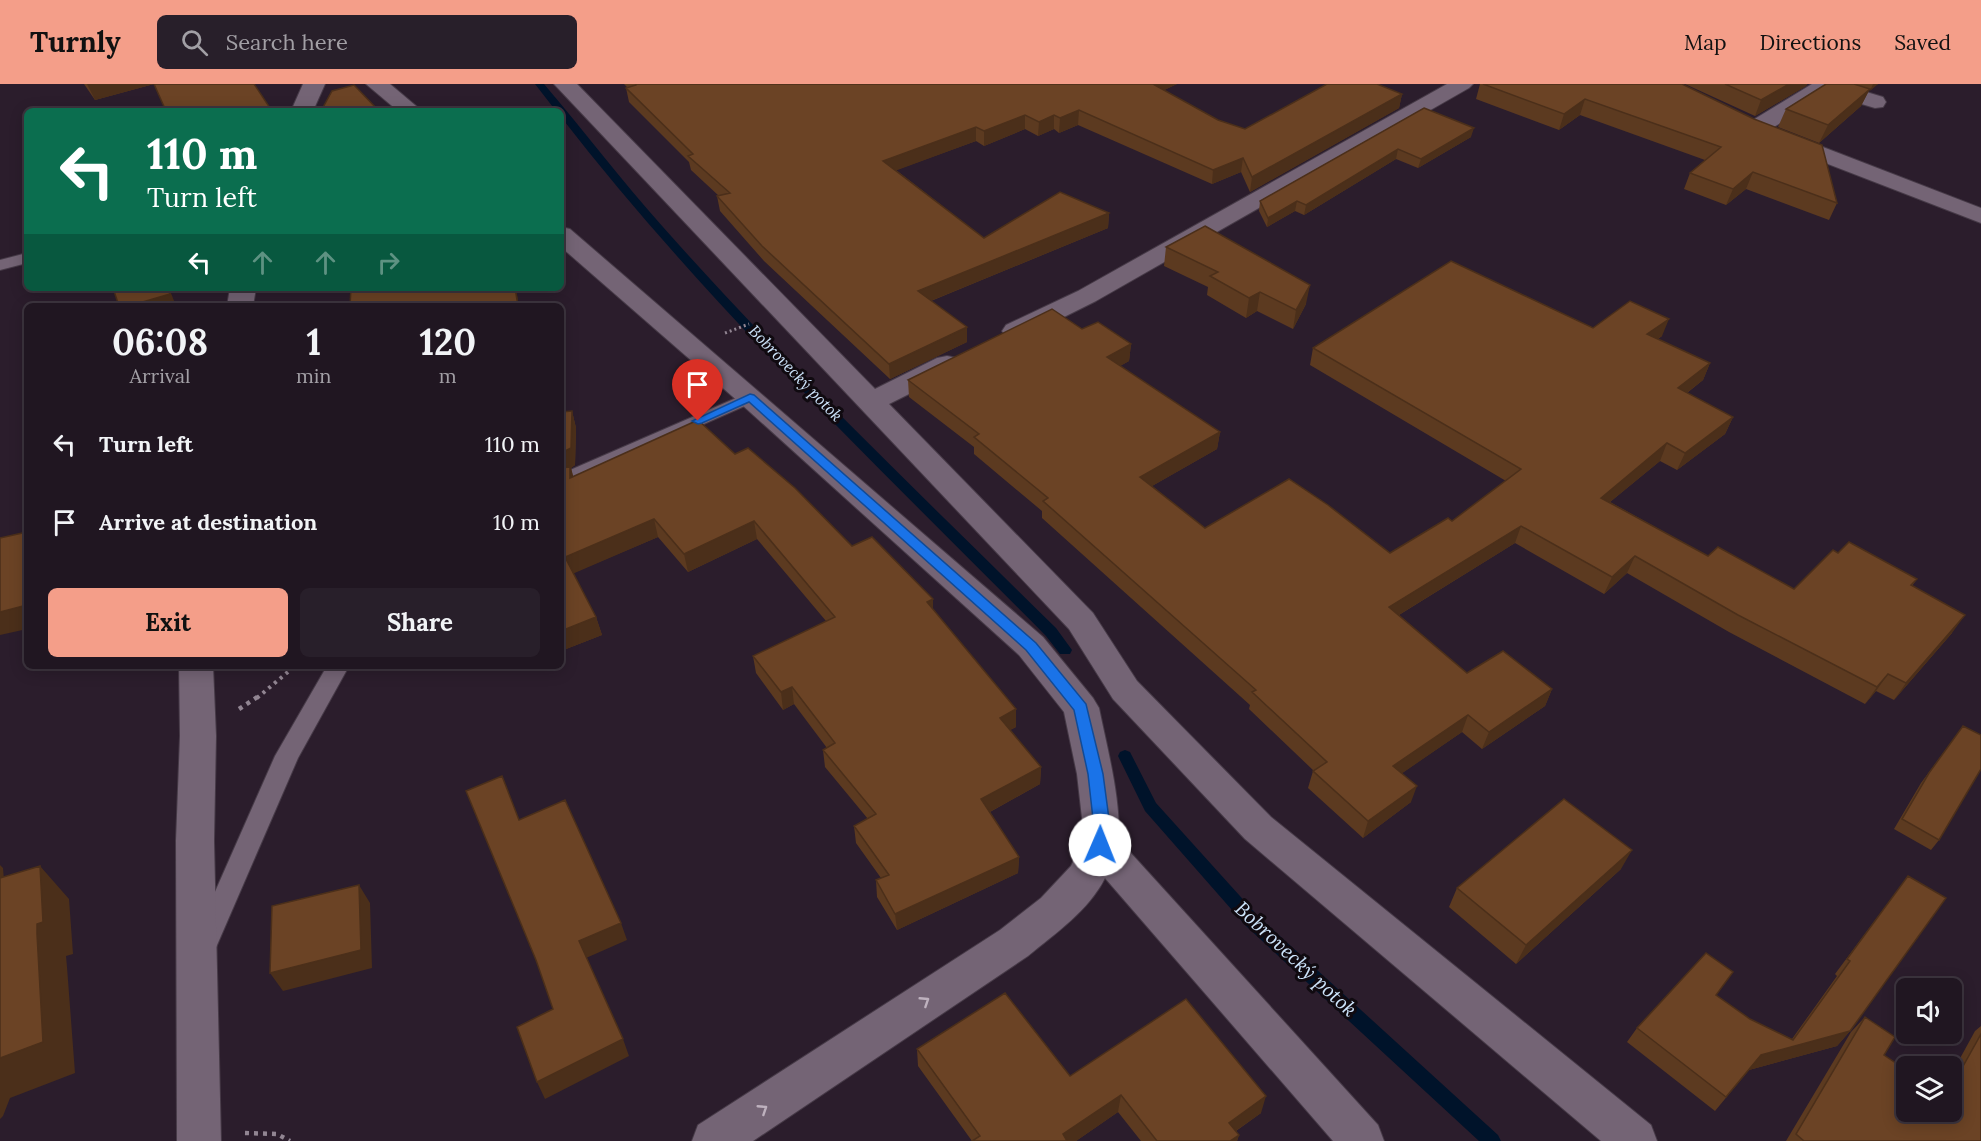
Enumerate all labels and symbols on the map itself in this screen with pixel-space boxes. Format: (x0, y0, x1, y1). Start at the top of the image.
water label: Bobrovecký potok (745, 321, 847, 425)
pin (672, 359, 723, 421)
position arrow (1068, 813, 1132, 877)
water label: Bobrovecký potok (1230, 896, 1363, 1022)
one-way arrow (919, 997, 930, 1008)
one-way arrow (756, 1105, 767, 1116)

